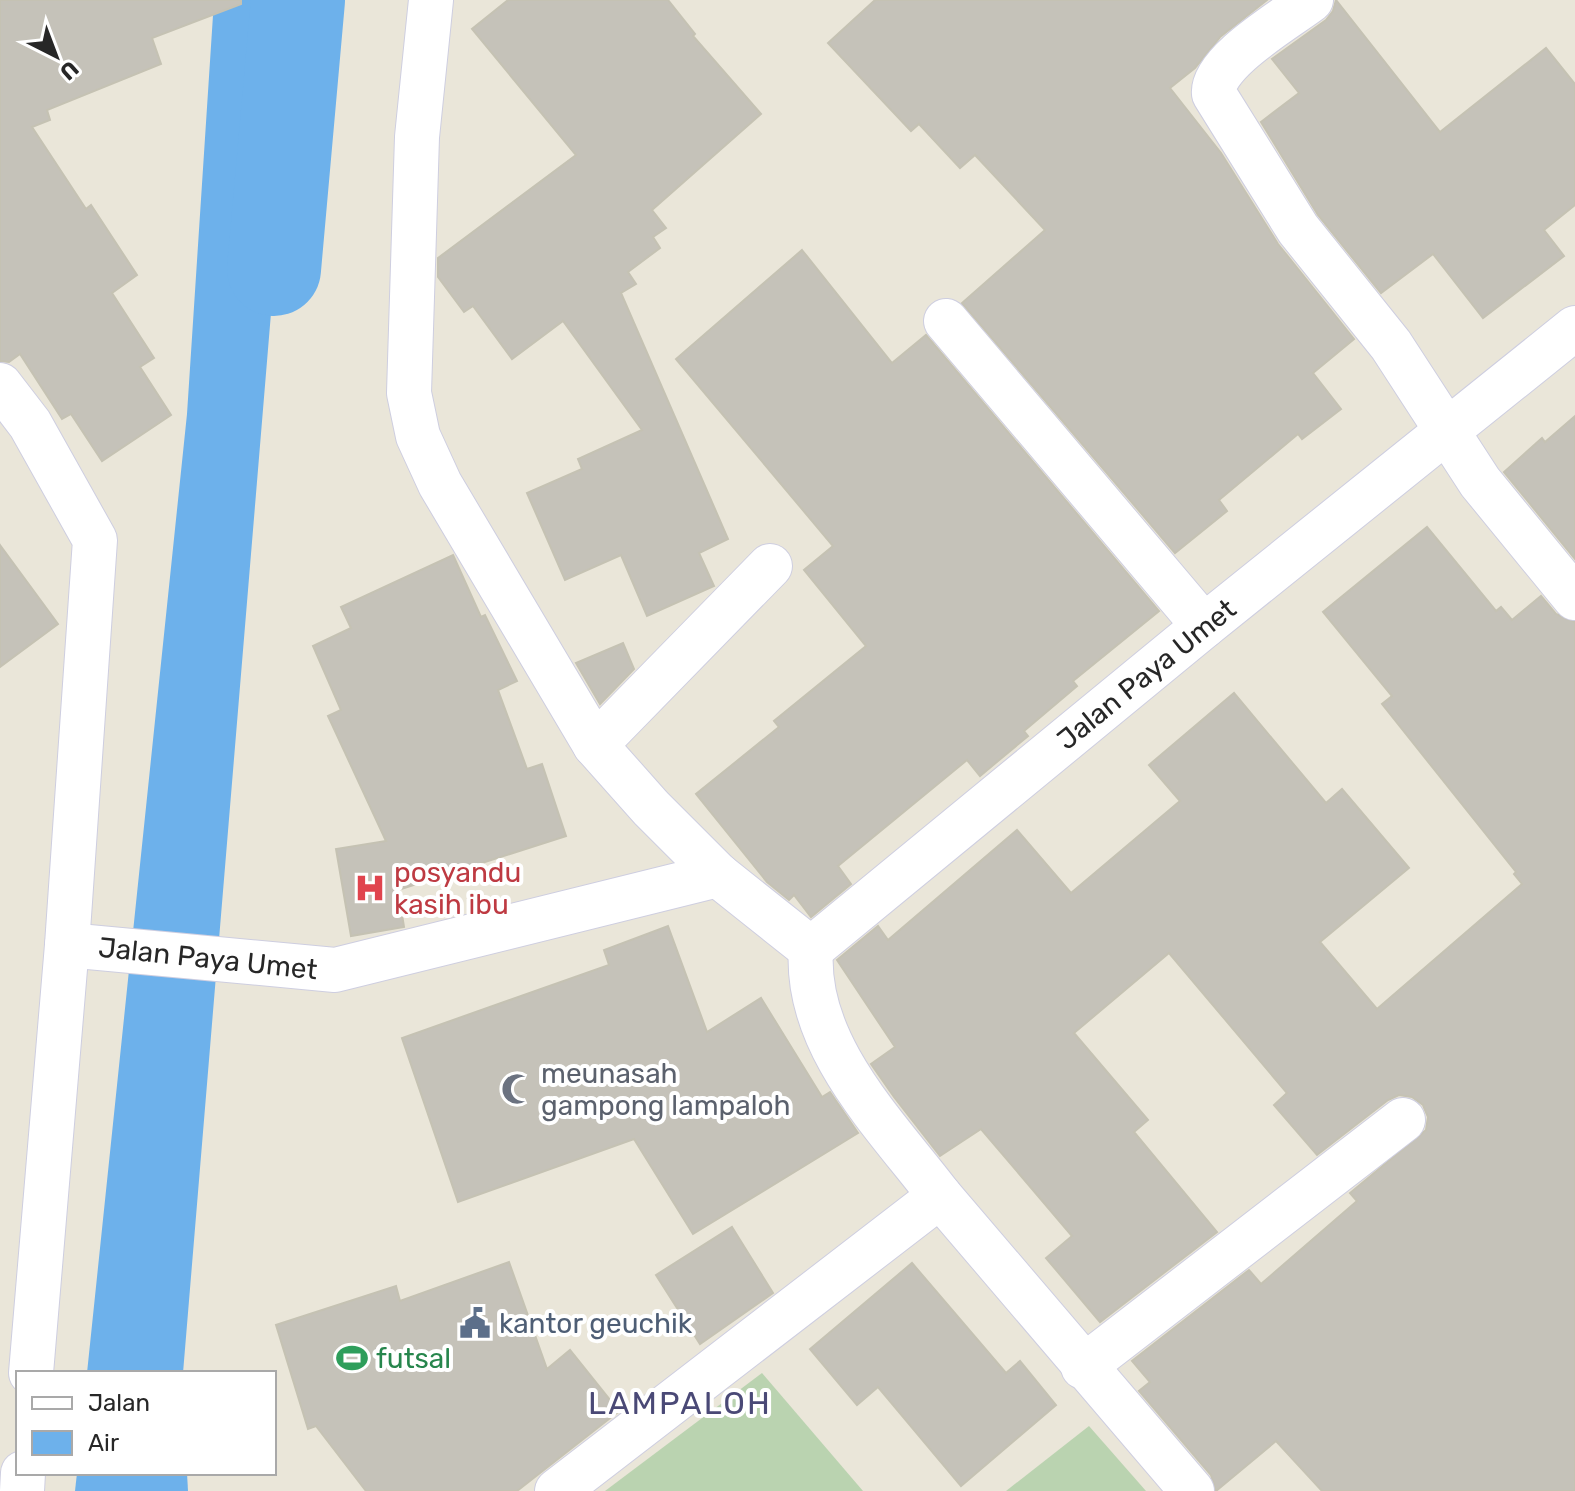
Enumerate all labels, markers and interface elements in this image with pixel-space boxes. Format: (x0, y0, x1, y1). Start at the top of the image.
north arrow (16, 16, 96, 96)
text: U (54, 55, 84, 86)
street label: Jalan Paya Umet (1050, 592, 1242, 757)
place label: posyandu kasih ibu (394, 856, 521, 921)
hospital icon: posyandu kasih ibu (353, 871, 387, 905)
street label: Jalan Paya Umet (97, 931, 319, 986)
place label: meunasah gampong lampaloh (541, 1057, 791, 1122)
mosque icon: meunasah gampong lampaloh (500, 1072, 534, 1106)
public building icon: kantor geuchik (458, 1306, 492, 1340)
place label: kantor geuchik (499, 1307, 693, 1340)
sports icon: futsal (335, 1341, 369, 1375)
place label: futsal (376, 1342, 451, 1375)
legend (16, 1371, 276, 1475)
district label: LAMPALOH (588, 1384, 772, 1422)
text: Jalan (88, 1389, 150, 1417)
text: Air (88, 1429, 119, 1457)

